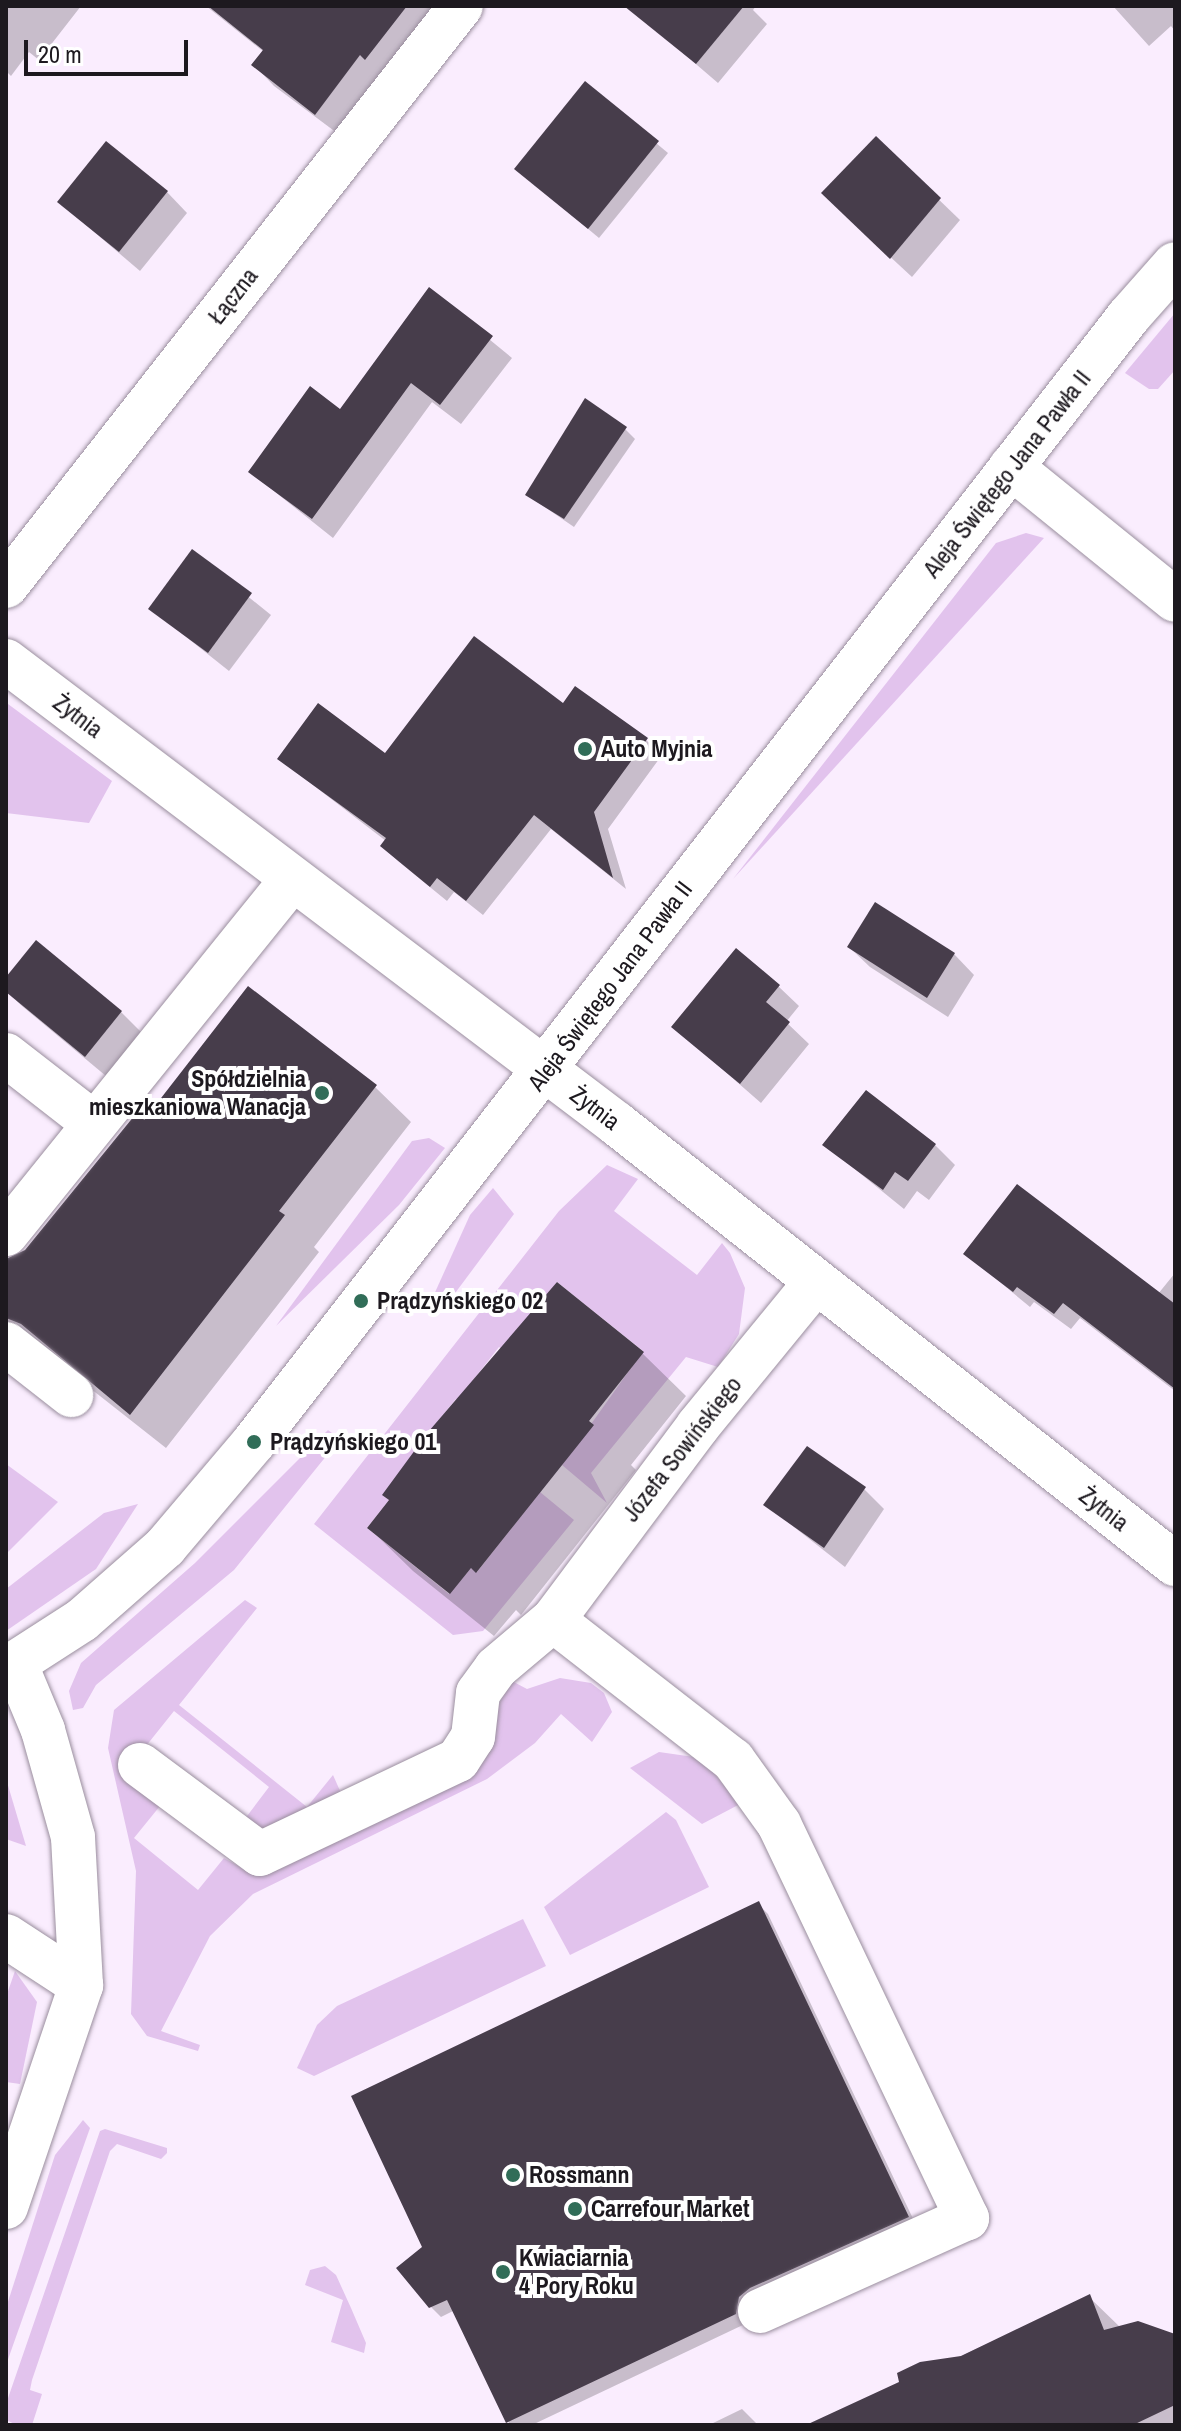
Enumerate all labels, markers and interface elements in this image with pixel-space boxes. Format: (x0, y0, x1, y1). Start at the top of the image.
scale bar (28, 24, 192, 74)
text: 20 m (38, 38, 82, 70)
street label: Łączna (202, 262, 264, 330)
street label: Aleja Świętego Jana Pawła II (917, 365, 1097, 583)
street label: Żytnia (47, 688, 109, 744)
place label: Auto Myjnia (601, 735, 713, 763)
marker: Auto Myjnia (576, 740, 594, 758)
street label: Aleja Świętego Jana Pawła II (522, 876, 698, 1096)
place label: Spółdzielnia mieszkaniowa Wanacja (89, 1065, 306, 1121)
street label: Żytnia (564, 1080, 626, 1136)
marker: Spółdzielnia mieszkaniowa Wanacja (313, 1084, 331, 1102)
place label: Prądzyńskiego 02 (377, 1287, 543, 1315)
marker: Prądzyńskiego 02 (352, 1292, 370, 1310)
street label: Józefa Sowińskiego (616, 1371, 748, 1527)
place label: Prądzyńskiego 01 (270, 1428, 436, 1456)
marker: Prądzyńskiego 01 (245, 1433, 263, 1451)
street label: Żytnia (1074, 1481, 1134, 1537)
place label: Rossmann (529, 2161, 630, 2189)
marker: Rossmann (504, 2166, 522, 2184)
place label: Carrefour Market (591, 2195, 750, 2223)
marker: Carrefour Market (566, 2200, 584, 2218)
place label: Kwiaciarnia 4 Pory Roku (519, 2244, 634, 2300)
marker: Kwiaciarnia 4 Pory Roku (494, 2263, 512, 2281)

